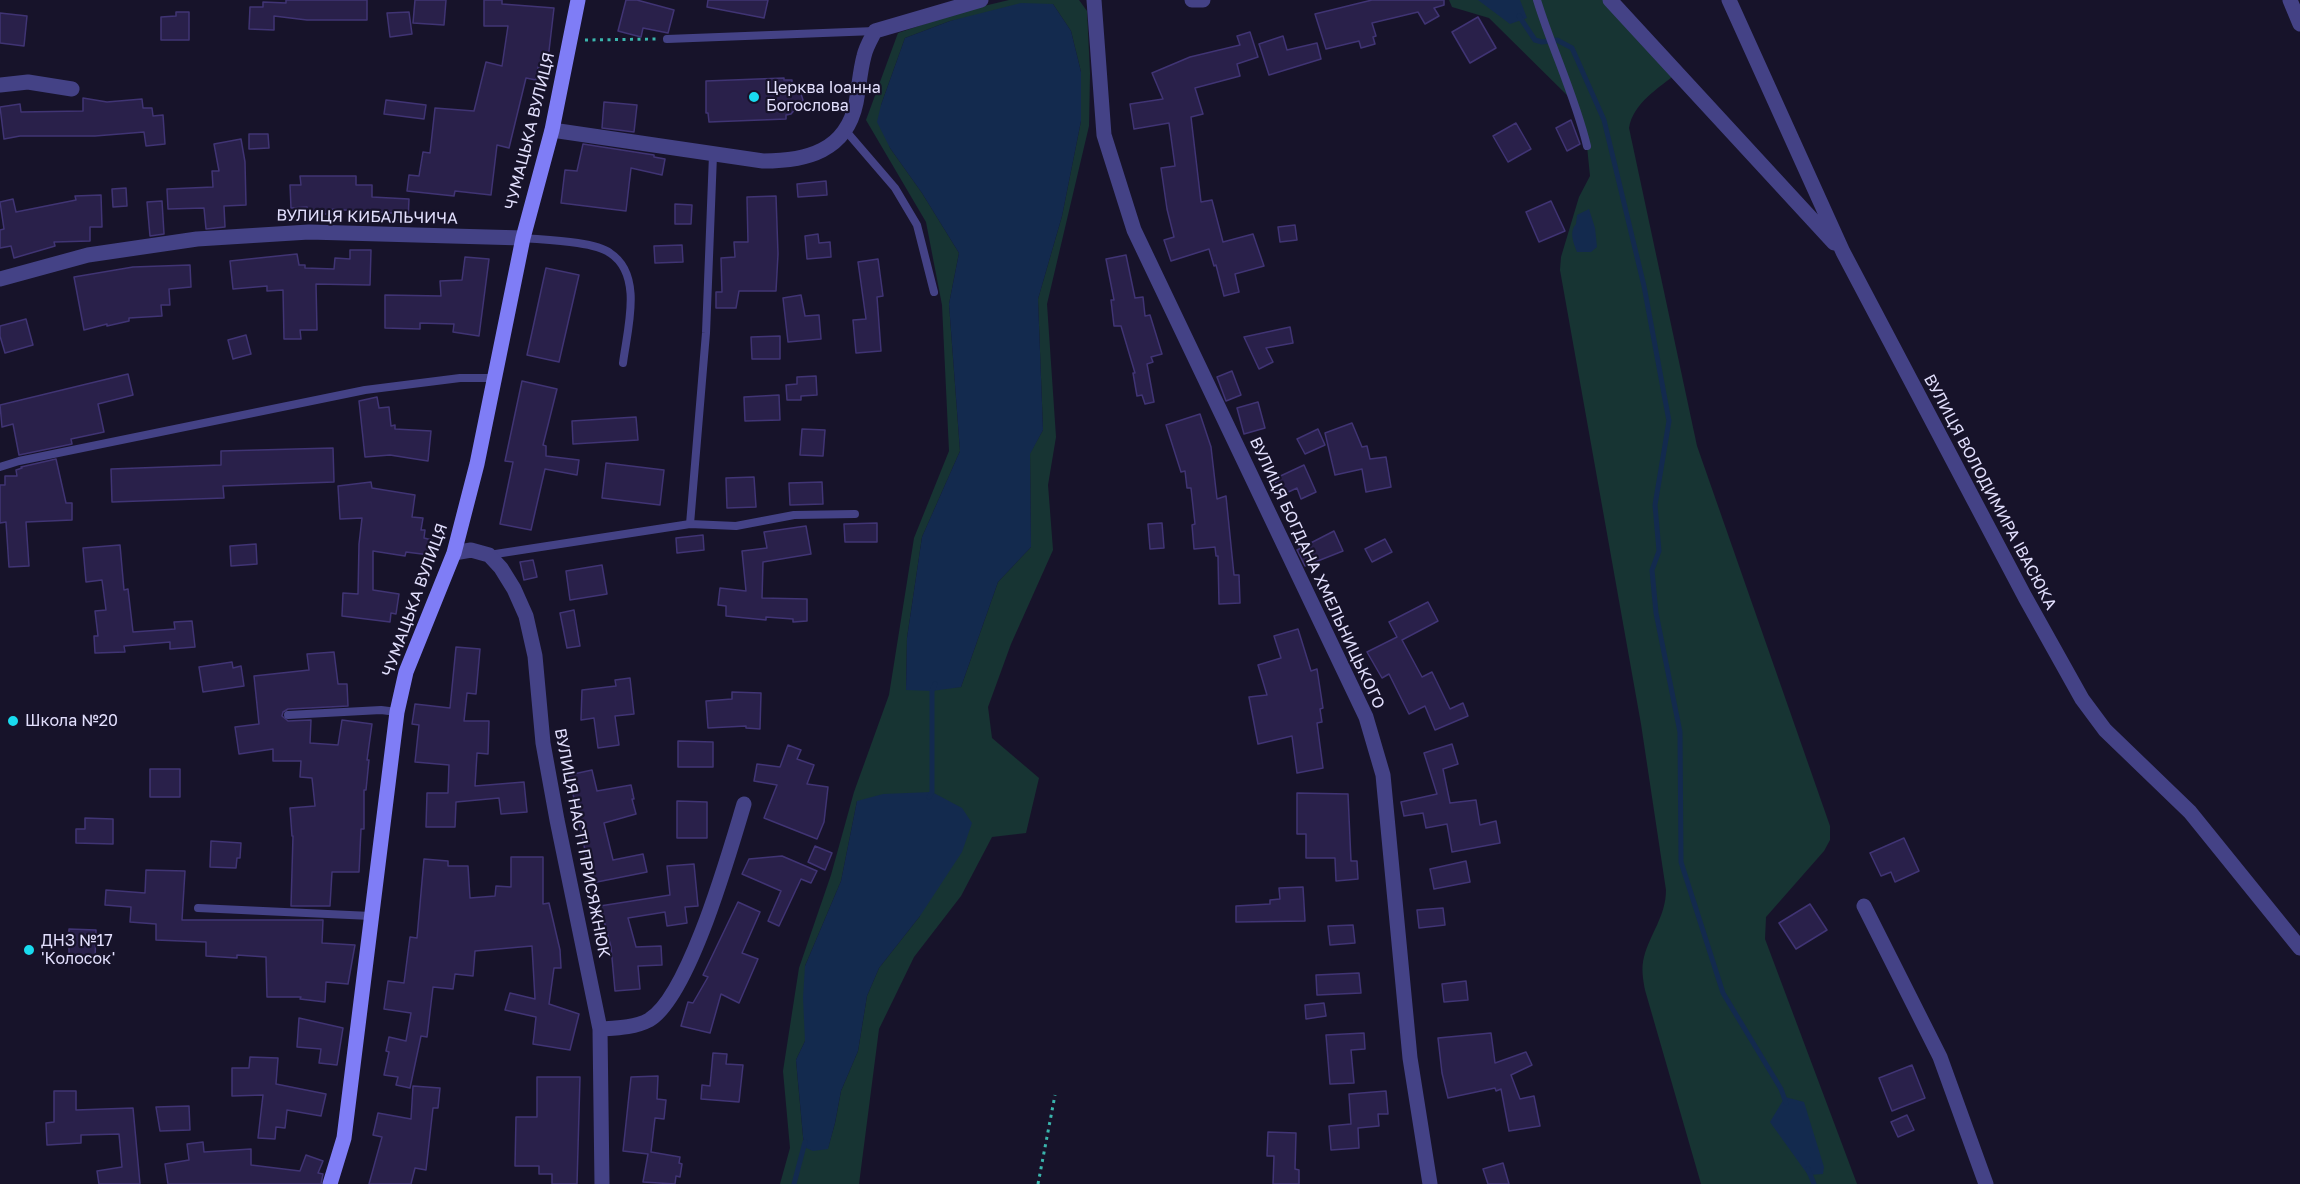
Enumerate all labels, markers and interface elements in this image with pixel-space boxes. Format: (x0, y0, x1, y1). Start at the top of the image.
street label: ЧУМАЦЬКА ВУЛИЦЯ (501, 50, 559, 212)
place label: Церква Іоанна Богослова (766, 78, 881, 116)
marker: Церква Іоанна Богослова (747, 90, 761, 104)
street label: ВУЛИЦЯ КИБАЛЬЧИЧА (276, 206, 458, 228)
street label: ВУЛИЦЯ ВОЛОДИМИРА ІВАСЮКА (1920, 371, 2060, 613)
street label: ВУЛИЦЯ БОГДАНА ХМЕЛЬНИЦЬКОГО (1245, 434, 1389, 712)
street label: ЧУМАЦЬКА ВУЛИЦЯ (378, 521, 452, 679)
place label: Школа №20 (25, 711, 118, 731)
marker: Школа №20 (6, 714, 20, 728)
street label: ВУЛИЦЯ НАСТІ ПРИСЯЖНЮК (550, 727, 614, 959)
place label: ДНЗ №17 'Колосок' (41, 931, 115, 969)
marker: ДНЗ №17 'Колосок' (22, 943, 36, 957)

